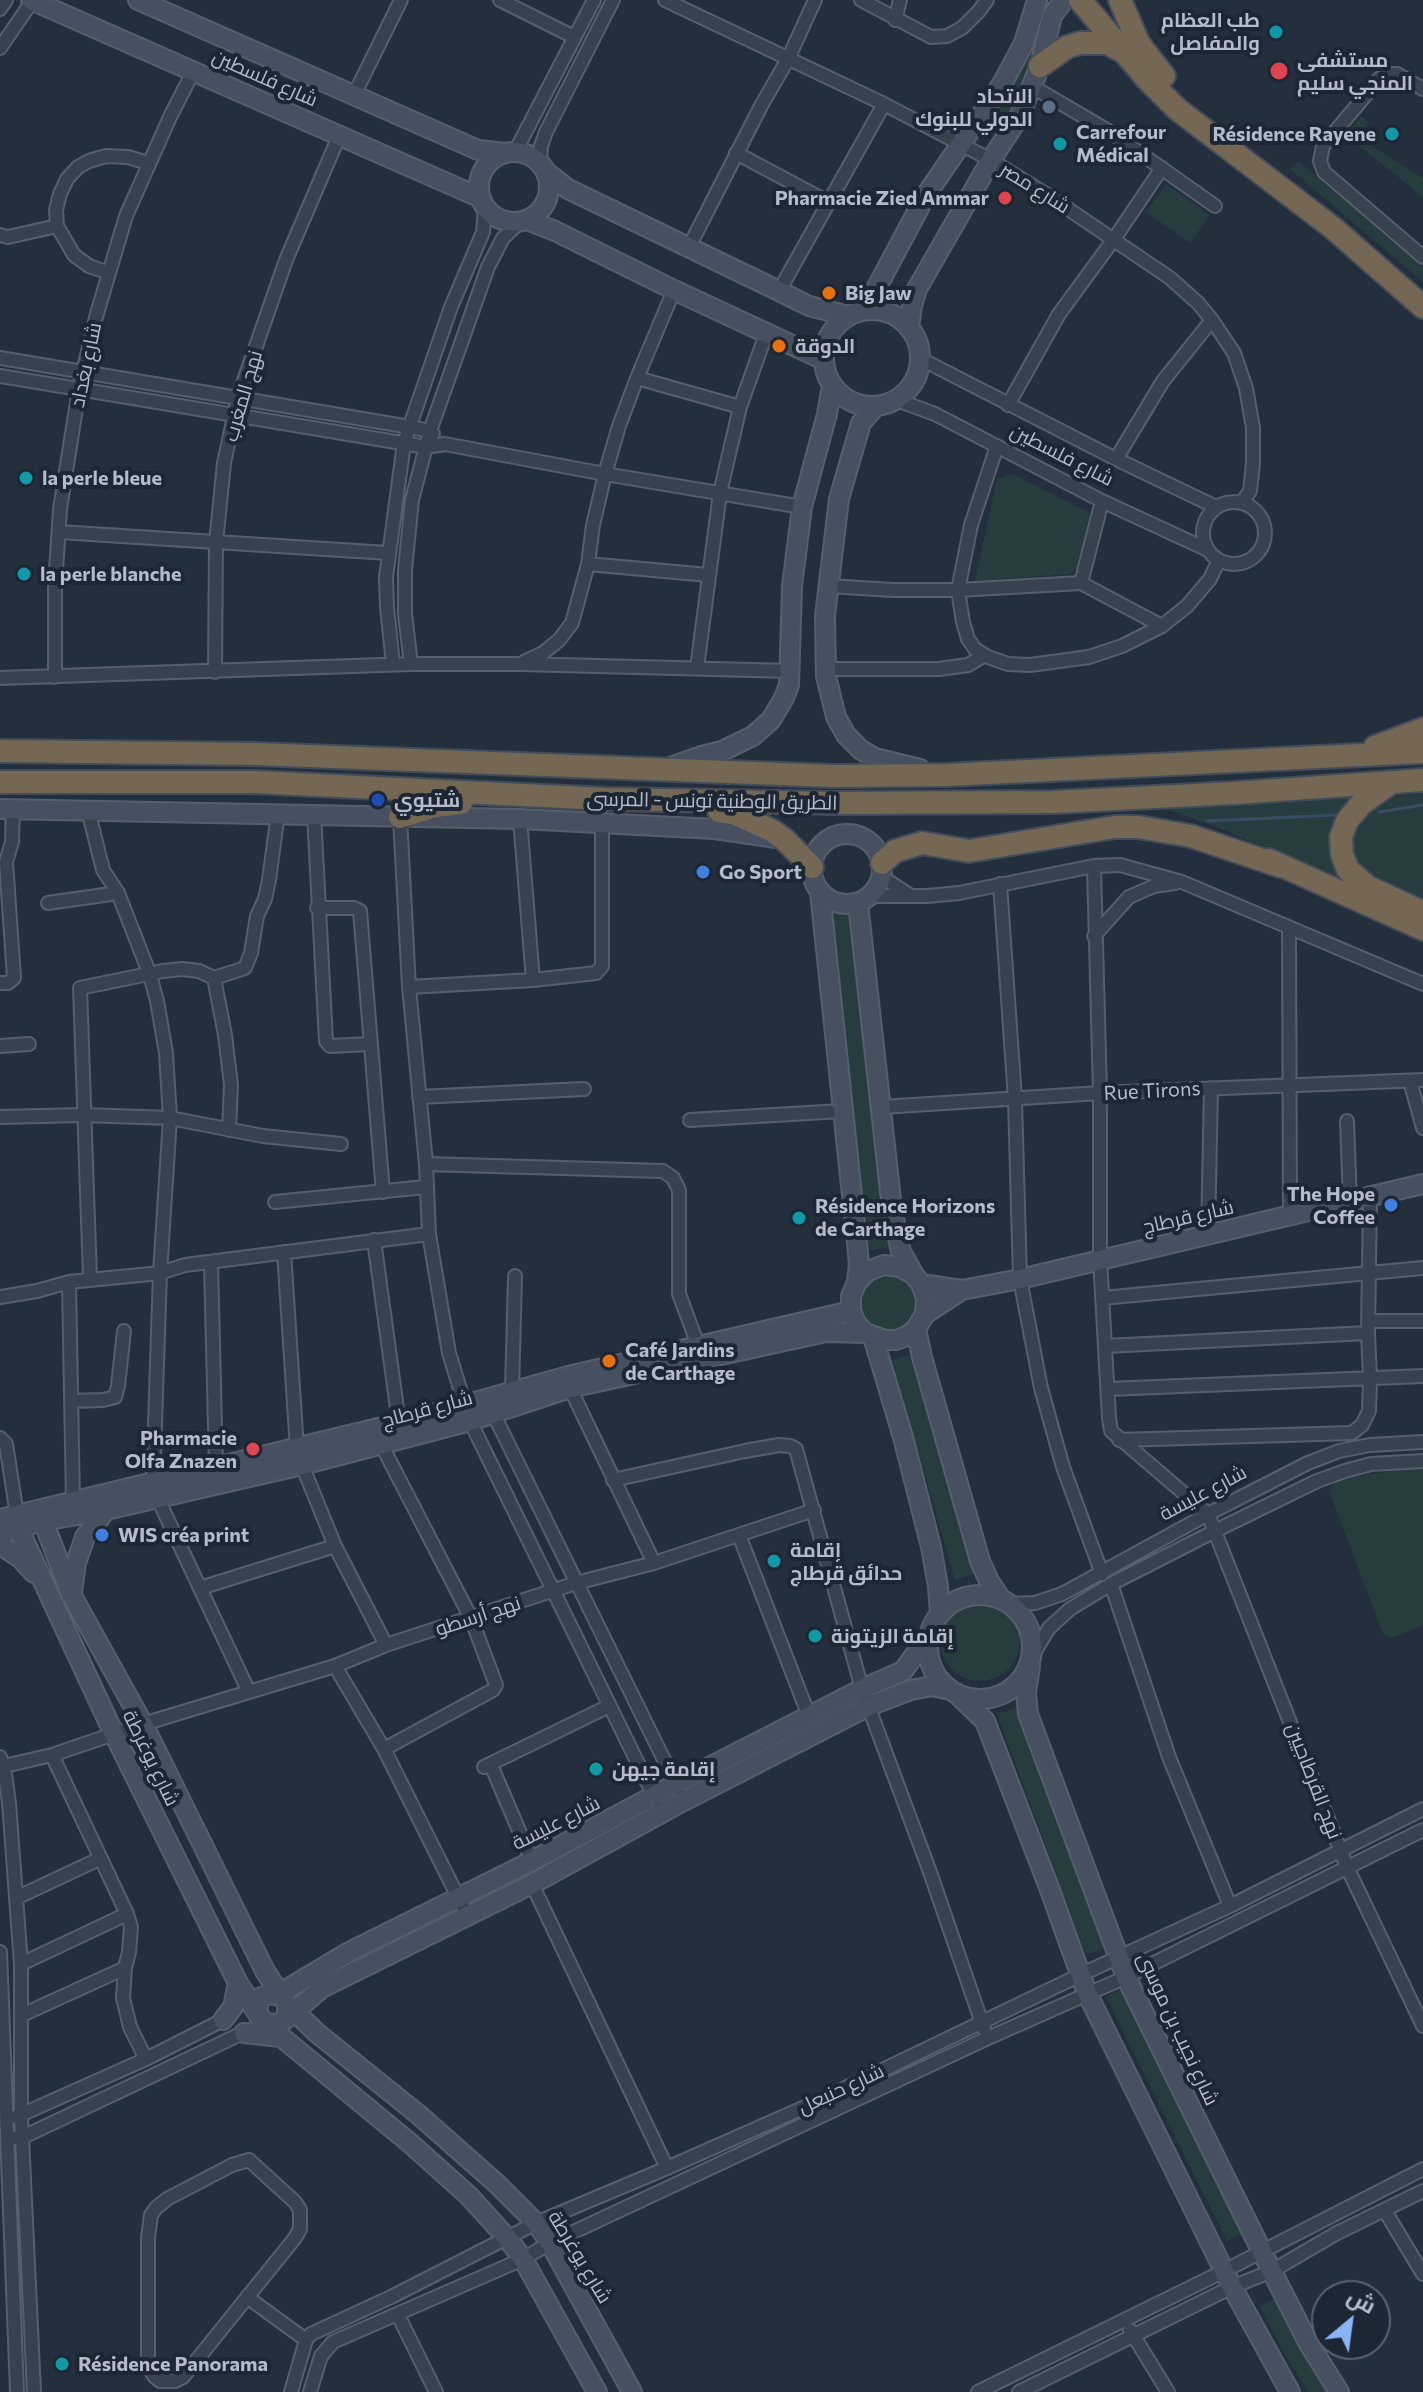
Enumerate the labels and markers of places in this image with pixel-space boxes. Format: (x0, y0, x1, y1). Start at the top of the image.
place label: طب العظام والمفاصل (1161, 8, 1260, 55)
marker: طب العظام والمفاصل (1267, 23, 1285, 41)
place label: مستشفى المنجي سليم (1297, 48, 1413, 95)
marker: مستشفى المنجي سليم (1268, 60, 1290, 82)
place label: الاتحاد الدولي للبنوك (915, 84, 1033, 131)
marker: الاتحاد الدولي للبنوك (1040, 98, 1058, 116)
place label: Carrefour Médical (1076, 120, 1166, 167)
place label: Résidence Rayene (1212, 122, 1376, 146)
marker: Résidence Rayene (1383, 125, 1401, 143)
marker: Carrefour Médical (1051, 135, 1069, 153)
place label: Pharmacie Zied Ammar (775, 186, 989, 210)
marker: Pharmacie Zied Ammar (996, 189, 1014, 207)
place label: Big Jaw (845, 281, 912, 305)
marker: Big Jaw (820, 284, 838, 302)
place label: الدوقة (795, 334, 855, 358)
marker: الدوقة (770, 337, 788, 355)
place label: la perle bleue (42, 466, 162, 490)
marker: la perle bleue (17, 469, 35, 487)
place label: la perle blanche (40, 562, 181, 586)
marker: la perle blanche (15, 565, 33, 583)
place label: شتيوي (394, 788, 460, 812)
marker: شتيوي (369, 791, 387, 809)
place label: Go Sport (719, 860, 802, 884)
marker: Go Sport (694, 863, 712, 881)
place label: The Hope Coffee (1287, 1182, 1375, 1229)
place label: Résidence Horizons de Carthage (815, 1194, 995, 1241)
marker: The Hope Coffee (1382, 1196, 1400, 1214)
marker: Résidence Horizons de Carthage (790, 1209, 808, 1227)
place label: Café Jardins de Carthage (625, 1338, 735, 1385)
marker: Café Jardins de Carthage (600, 1352, 618, 1370)
place label: Pharmacie Olfa Znazen (125, 1426, 237, 1473)
marker: Pharmacie Olfa Znazen (244, 1440, 262, 1458)
place label: WIS créa print (118, 1523, 249, 1547)
marker: WIS créa print (93, 1526, 111, 1544)
place label: إقامة حدائق قرطاج (790, 1538, 902, 1585)
marker: إقامة حدائق قرطاج (765, 1552, 783, 1570)
place label: إقامة الزيتونة (831, 1624, 954, 1648)
marker: إقامة الزيتونة (806, 1627, 824, 1645)
place label: إقامة جيهن (612, 1757, 715, 1781)
marker: إقامة جيهن (587, 1760, 605, 1778)
place label: Résidence Panorama (78, 2352, 268, 2376)
marker: Résidence Panorama (53, 2355, 71, 2373)

